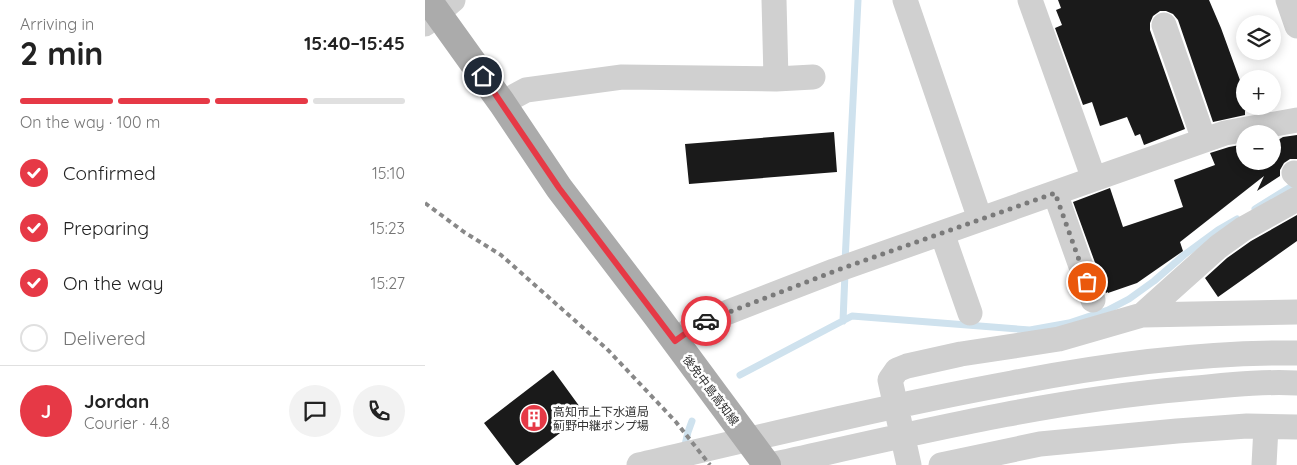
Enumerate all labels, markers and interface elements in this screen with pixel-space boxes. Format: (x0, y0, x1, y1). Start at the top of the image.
text: Arriving in (20, 14, 94, 34)
map controls (1236, 15, 1281, 170)
button: layers (1236, 15, 1281, 60)
text: 15:40–15:45 (304, 31, 405, 55)
text: 2 min (20, 33, 103, 73)
pin (462, 55, 504, 97)
icon: home (469, 62, 497, 90)
button: + (1236, 70, 1281, 115)
text: On the way · 100 m (20, 112, 160, 132)
button: − (1236, 125, 1281, 170)
icon: check (20, 159, 48, 187)
text: Confirmed (63, 161, 156, 185)
text: 15:10 (372, 163, 405, 183)
icon: check (20, 214, 48, 242)
text: Preparing (63, 216, 149, 240)
text: 15:23 (370, 218, 405, 238)
pin (1066, 261, 1108, 303)
icon: bag (1073, 268, 1101, 296)
icon: check (20, 269, 48, 297)
text: On the way (63, 271, 164, 295)
text: 15:27 (371, 273, 405, 293)
courier (681, 296, 731, 346)
icon: car (692, 307, 720, 335)
text: Delivered (63, 326, 146, 350)
street label: 後免中島高知線 (680, 352, 742, 428)
button: chat (289, 385, 341, 437)
button: phone (353, 385, 405, 437)
text: Jordan (84, 389, 149, 413)
text: J (41, 399, 51, 423)
building icon: 高知市上下水道局 薊野中継ポンプ場 (519, 403, 549, 433)
place label: 高知市上下水道局 薊野中継ポンプ場 (553, 404, 649, 433)
text: Courier · 4.8 (84, 413, 170, 433)

